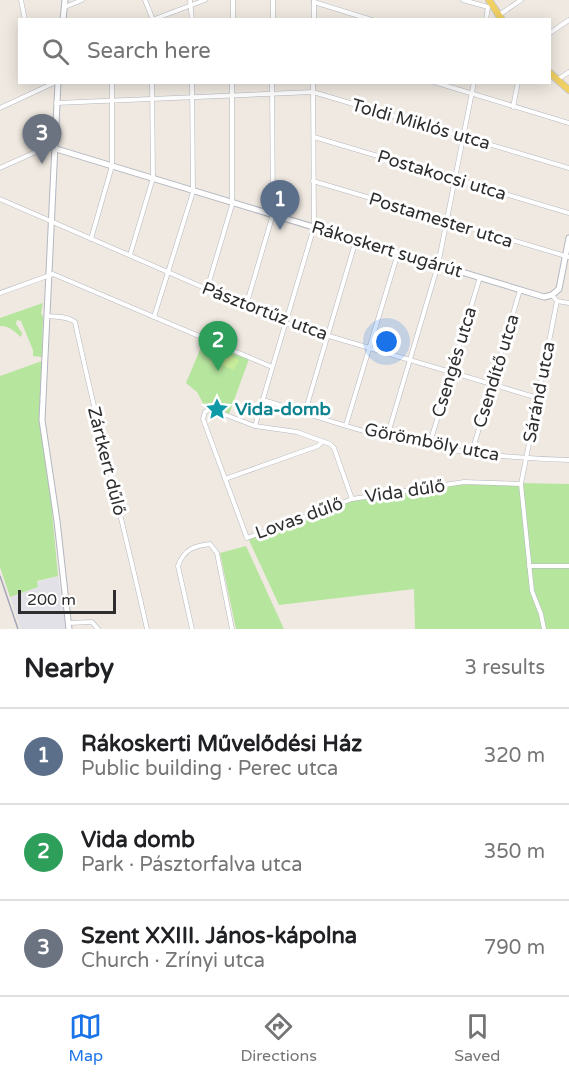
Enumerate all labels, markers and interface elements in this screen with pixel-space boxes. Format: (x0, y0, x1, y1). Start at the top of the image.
search box (18, 18, 551, 84)
icon: search (39, 35, 72, 68)
text: Search here (87, 38, 211, 64)
street label: Toldi Miklós utca (349, 94, 493, 154)
pin: 3 (22, 114, 62, 164)
street label: Postakocsi utca (375, 145, 509, 205)
pin: 1 (260, 180, 300, 230)
street label: Postamester utca (366, 188, 516, 252)
street label: Rákoskert sugárút (309, 216, 465, 282)
street label: Pásztortűz utca (199, 277, 331, 345)
street label: Csengés utca (427, 304, 481, 420)
street label: Csendítő utca (468, 311, 524, 431)
pin: 2 (198, 322, 238, 371)
your location (372, 327, 401, 356)
street label: Sáránd utca (518, 340, 560, 444)
place icon: Vida-domb (204, 396, 230, 422)
place label: Vida-domb (235, 398, 331, 420)
street label: Zártkert dűlő (83, 404, 131, 518)
street label: Görömböly utca (363, 418, 501, 466)
street label: Vida dűlő (364, 474, 447, 508)
street label: Lovas dűlő (252, 492, 346, 544)
scale bar (18, 587, 116, 614)
text: 200 m (27, 590, 76, 610)
text: Nearby (24, 653, 114, 684)
text: 3 results (465, 656, 545, 680)
text: Rákoskerti Művelődési Ház (81, 731, 362, 757)
text: 1 (37, 744, 50, 768)
text: 320 m (484, 744, 545, 768)
text: Public building · Perec utca (81, 757, 338, 781)
text: Vida domb (81, 827, 195, 853)
text: 2 (37, 840, 50, 864)
text: 350 m (484, 840, 545, 864)
text: Park · Pásztorfalva utca (81, 853, 302, 877)
text: Szent XXIII. János-kápolna (81, 923, 357, 949)
text: 3 (37, 936, 50, 960)
text: 790 m (484, 936, 545, 960)
text: Church · Zrínyi utca (81, 949, 265, 973)
tab: Map (69, 1010, 103, 1066)
tab: Directions (240, 1010, 317, 1066)
tab: Saved (454, 1010, 500, 1066)

